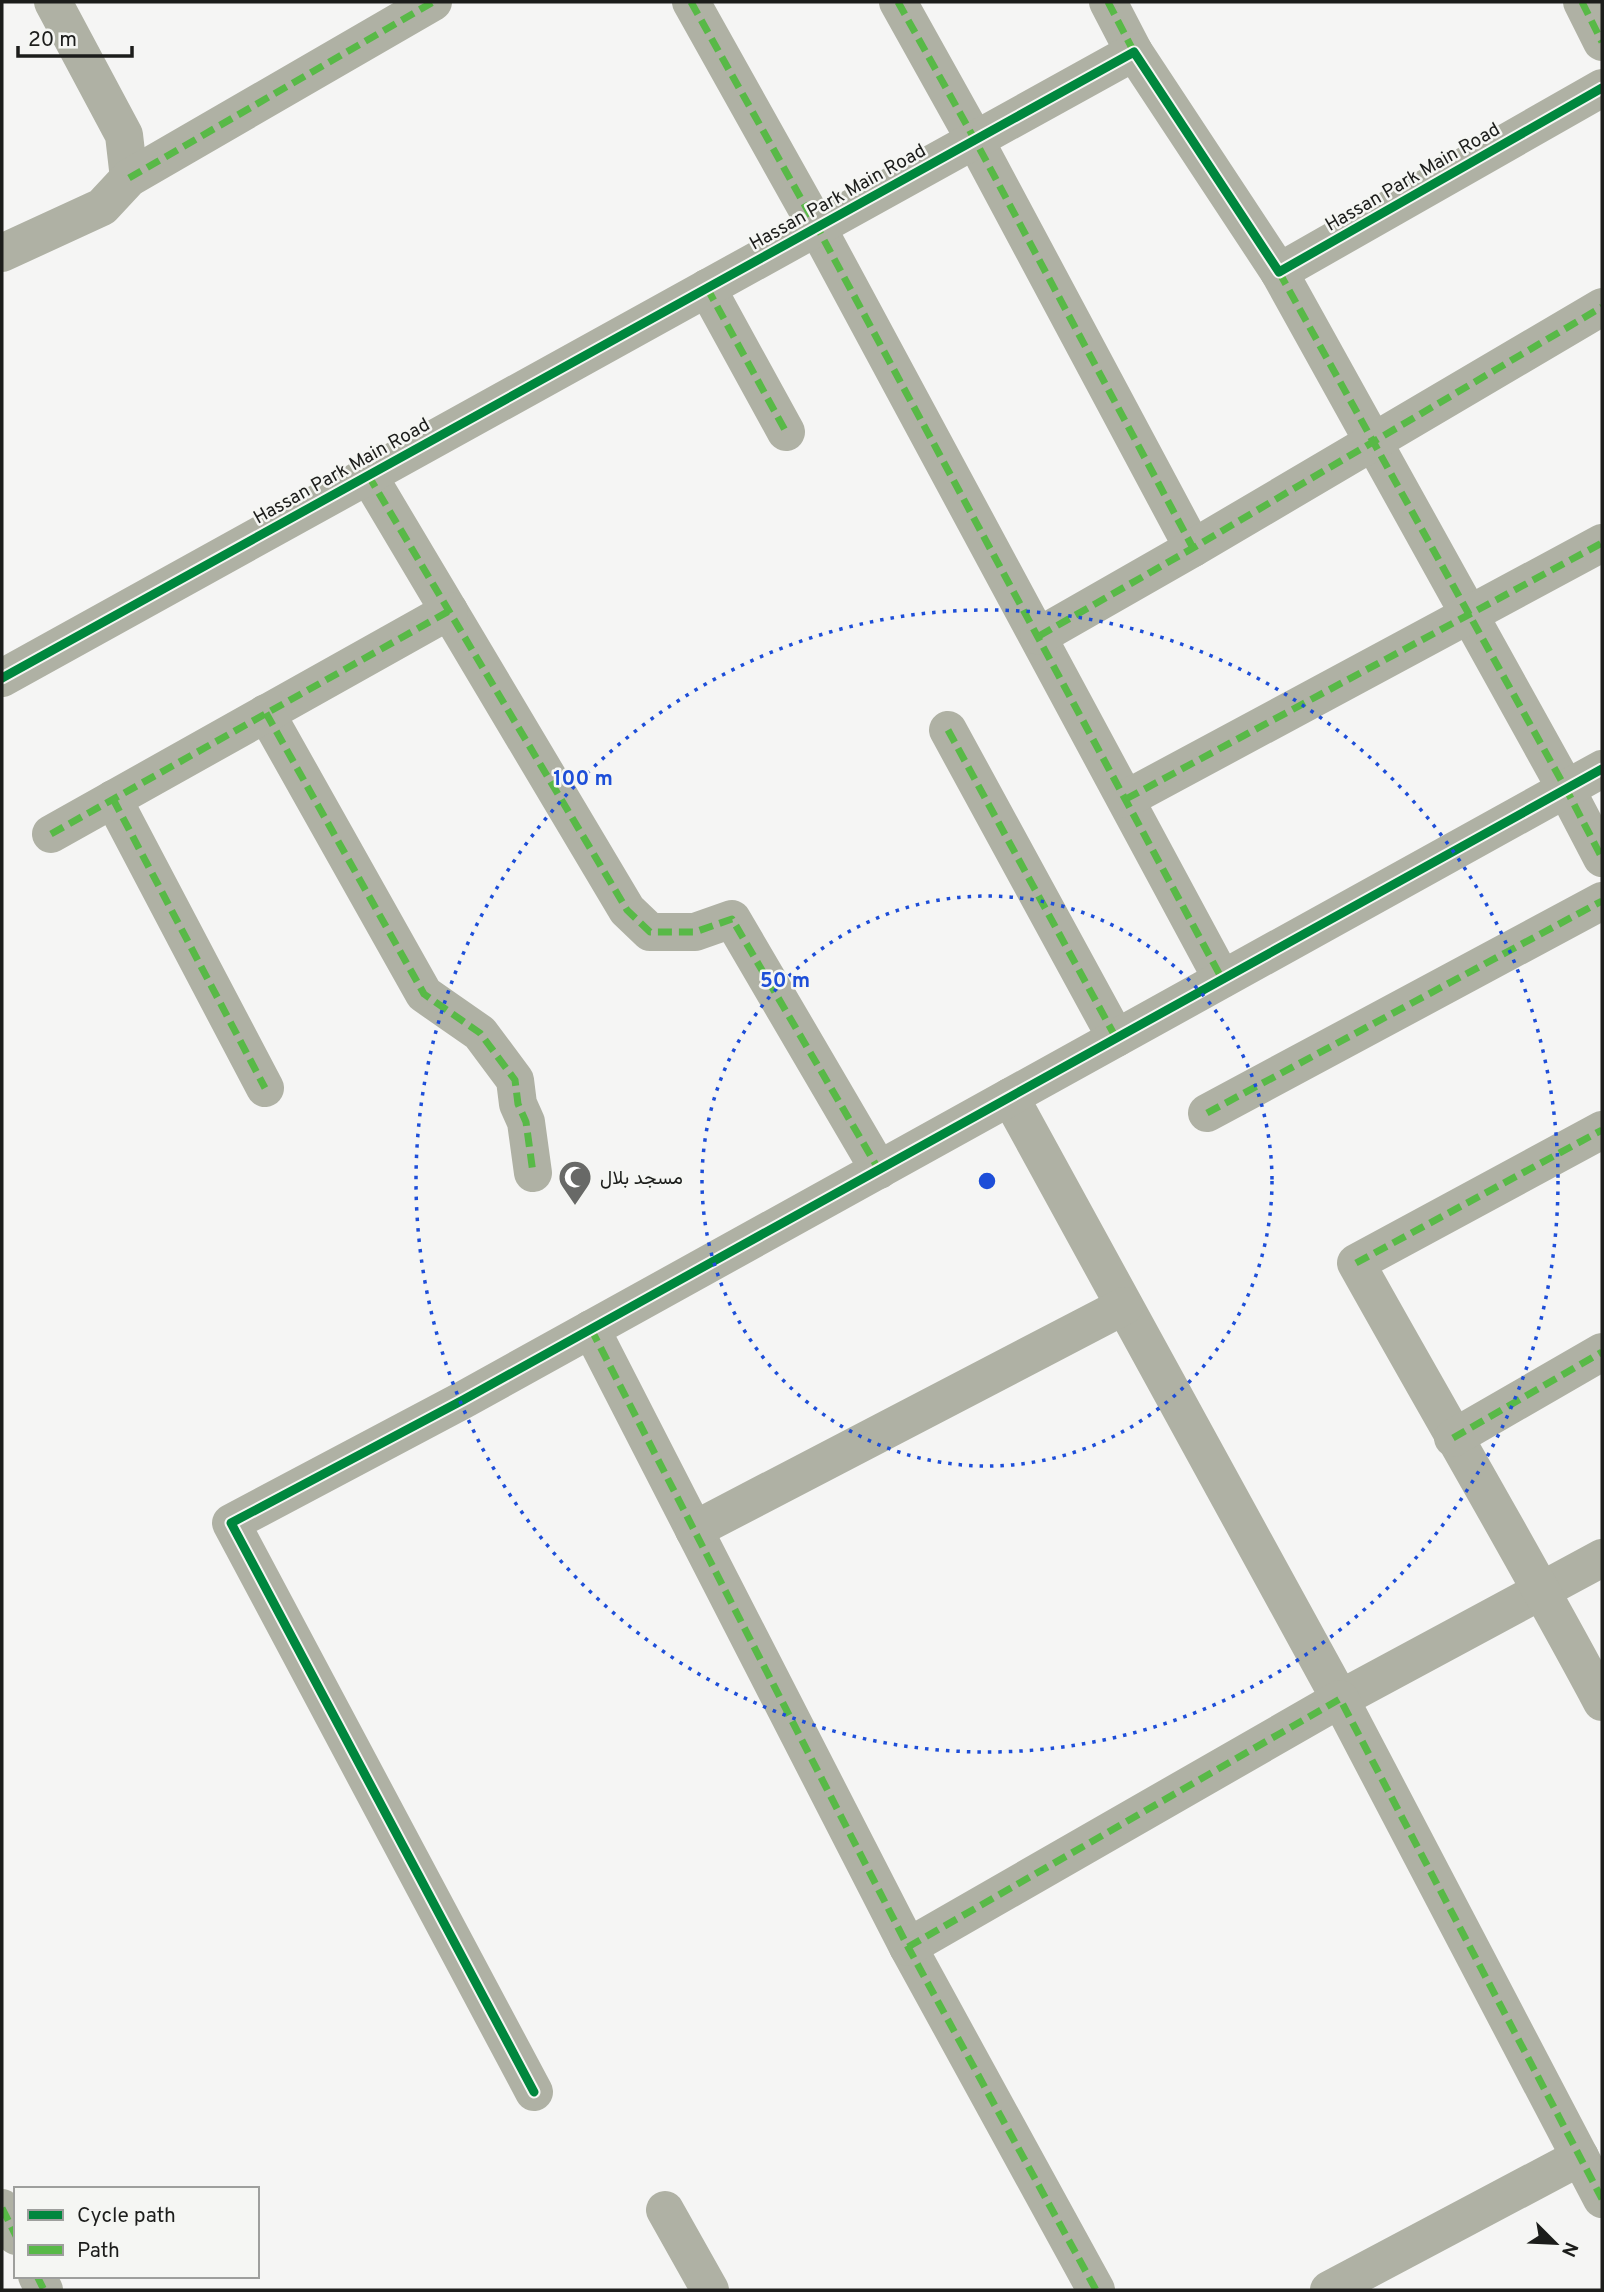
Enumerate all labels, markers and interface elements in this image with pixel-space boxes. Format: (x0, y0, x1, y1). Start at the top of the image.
scale bar (18, 14, 131, 58)
text: 20 m (28, 27, 77, 54)
street label: Hassan Park Main Road (1321, 118, 1505, 238)
street label: Hassan Park Main Road (746, 139, 930, 256)
street label: Hassan Park Main Road (250, 413, 434, 530)
text: 100 m (553, 766, 613, 793)
text: 50 m (760, 968, 810, 995)
mosque icon: مسجد بلال (556, 1158, 594, 1207)
place label: مسجد بلال (600, 1167, 683, 1191)
centre of rings (975, 1169, 999, 1193)
legend (14, 2187, 259, 2278)
text: Cycle path (77, 2203, 176, 2230)
north arrow (1520, 2208, 1590, 2278)
text: Path (77, 2238, 120, 2265)
text: N (1555, 2238, 1582, 2260)

